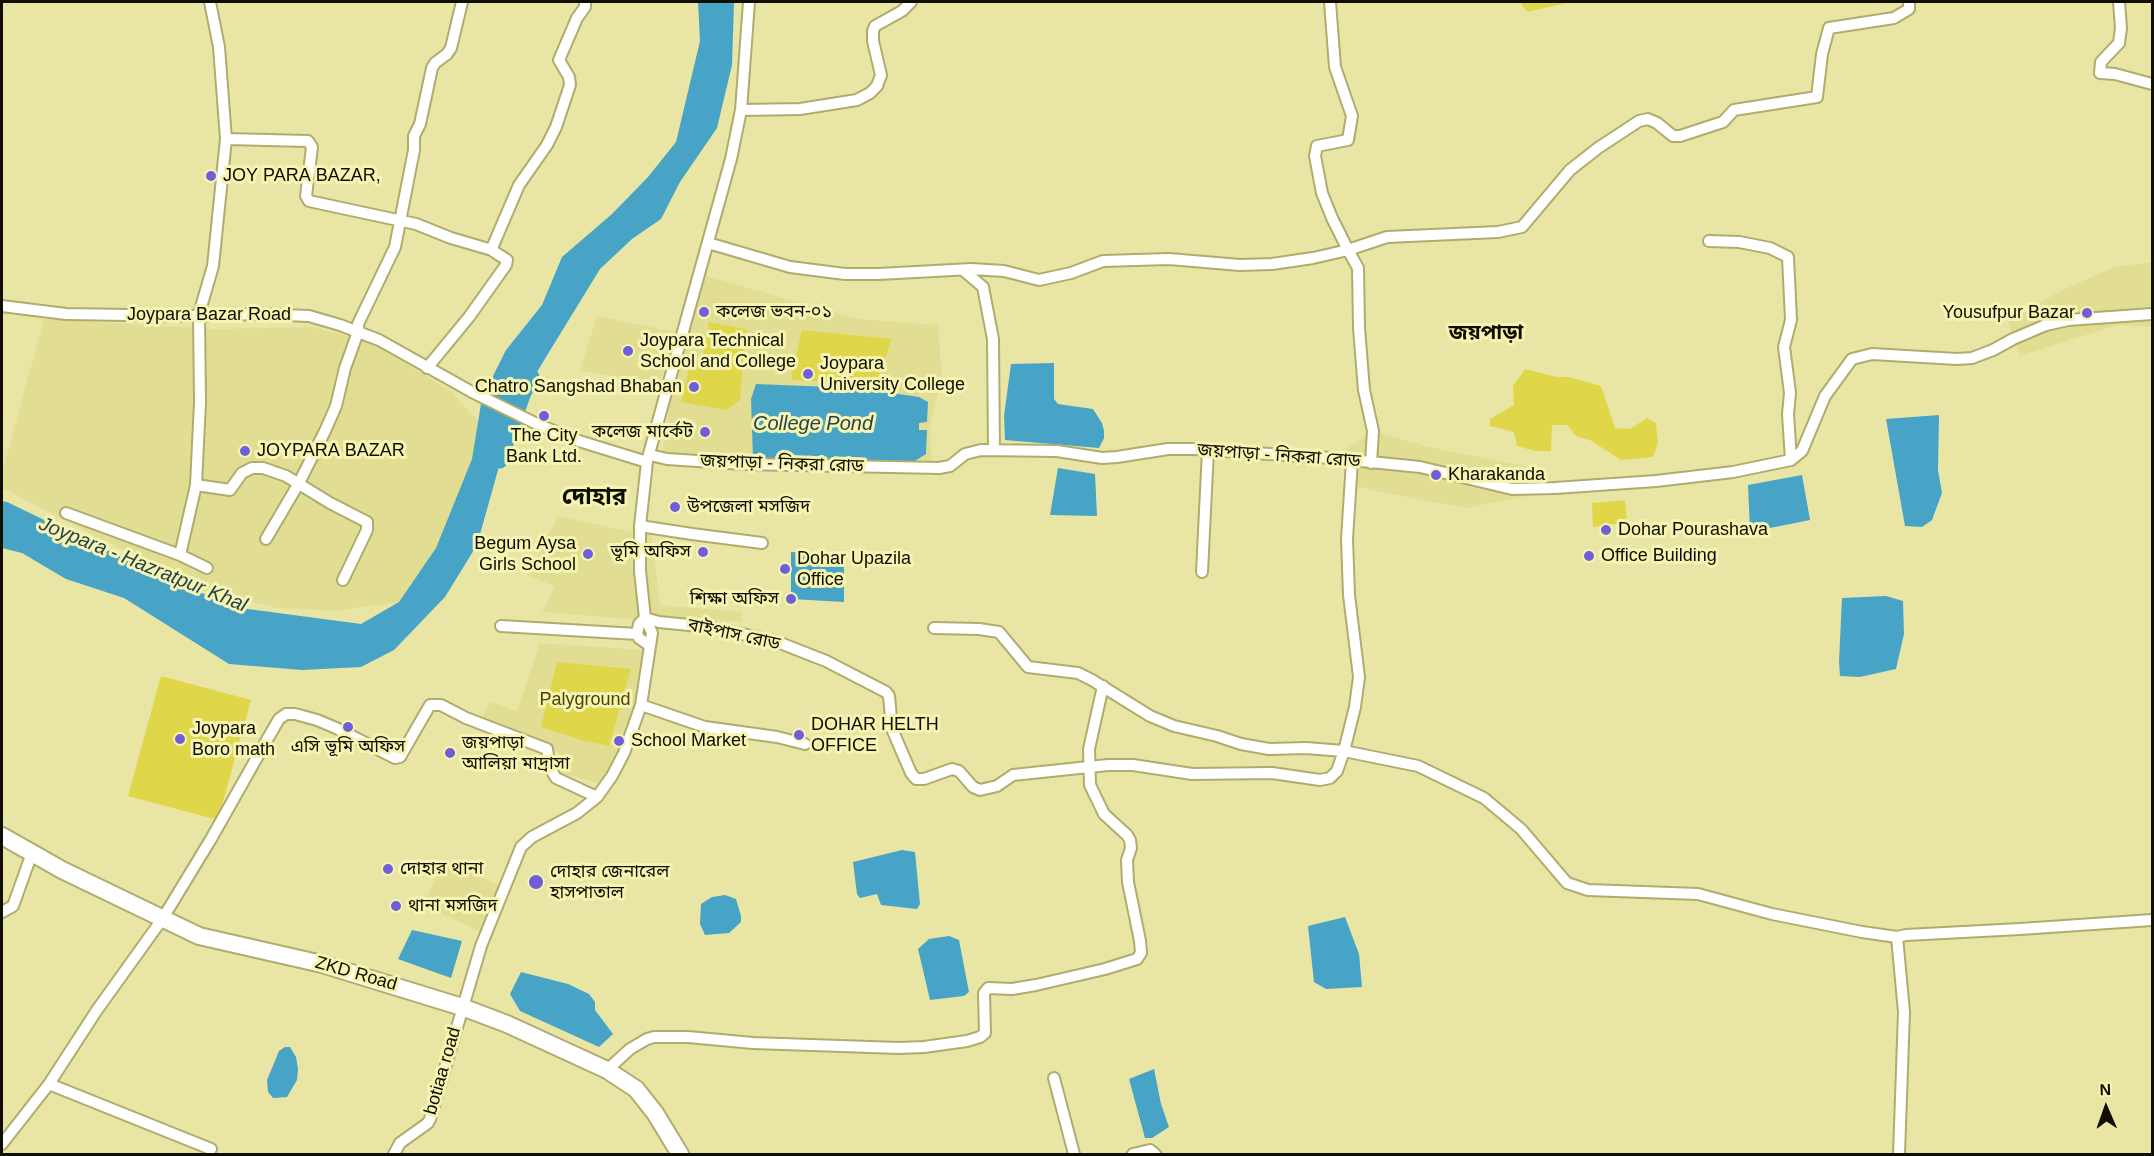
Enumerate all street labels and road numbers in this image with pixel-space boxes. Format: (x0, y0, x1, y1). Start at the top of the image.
street label: Joypara Bazar Road (127, 304, 291, 326)
street label: জয়পাড়া - নিকরা রোড (1197, 440, 1361, 472)
street label: জয়পাড়া - নিকরা রোড (700, 450, 864, 478)
street label: বাইপাস রোড (686, 615, 782, 655)
street label: ZKD Road (313, 952, 399, 996)
street label: botiaa road (420, 1025, 466, 1117)

